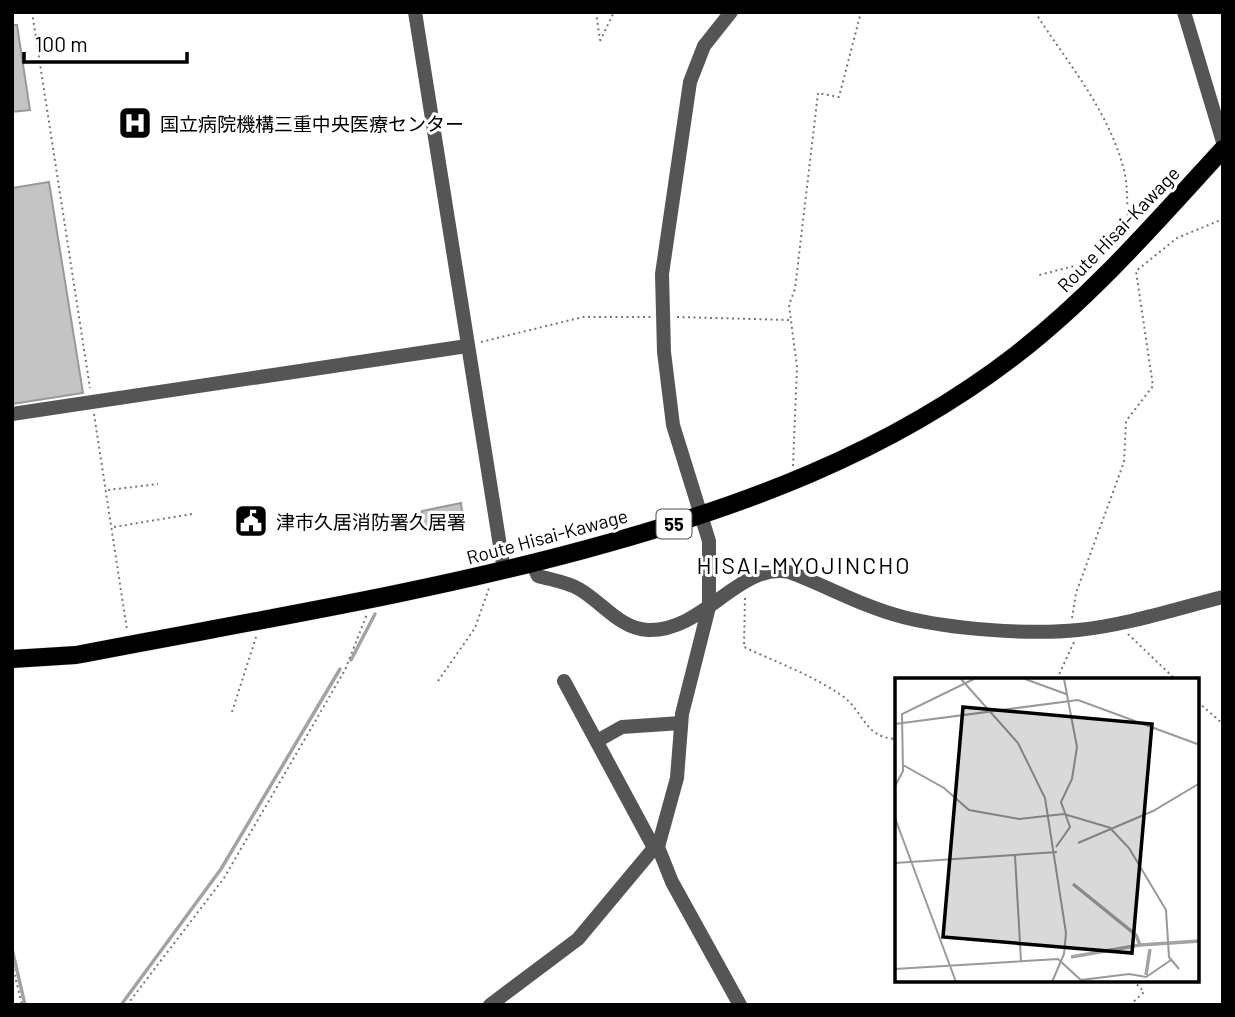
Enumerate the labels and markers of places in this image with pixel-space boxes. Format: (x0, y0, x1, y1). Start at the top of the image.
hospital icon: 国立病院機構三重中央医療センター (116, 104, 154, 142)
place label: 国立病院機構三重中央医療センター (160, 112, 464, 135)
public building icon: 津市久居消防署久居署 (232, 502, 270, 540)
place label: 津市久居消防署久居署 (276, 510, 466, 533)

